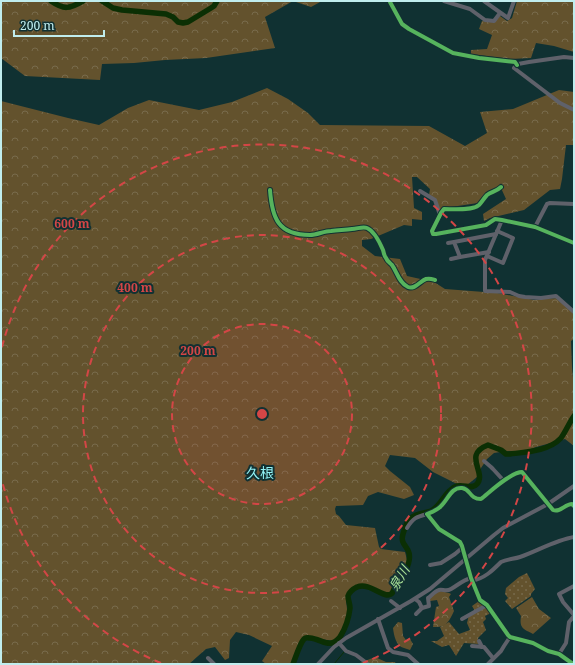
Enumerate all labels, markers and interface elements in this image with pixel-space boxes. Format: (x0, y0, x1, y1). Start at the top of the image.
scale bar (14, 12, 104, 38)
text: 200 m (20, 17, 55, 34)
text: 600 m (54, 215, 90, 232)
text: 400 m (117, 279, 153, 296)
text: 200 m (180, 342, 216, 359)
centre of rings (255, 407, 269, 421)
district label: 久根 (246, 463, 274, 482)
water label: 泉川 (385, 561, 414, 594)

